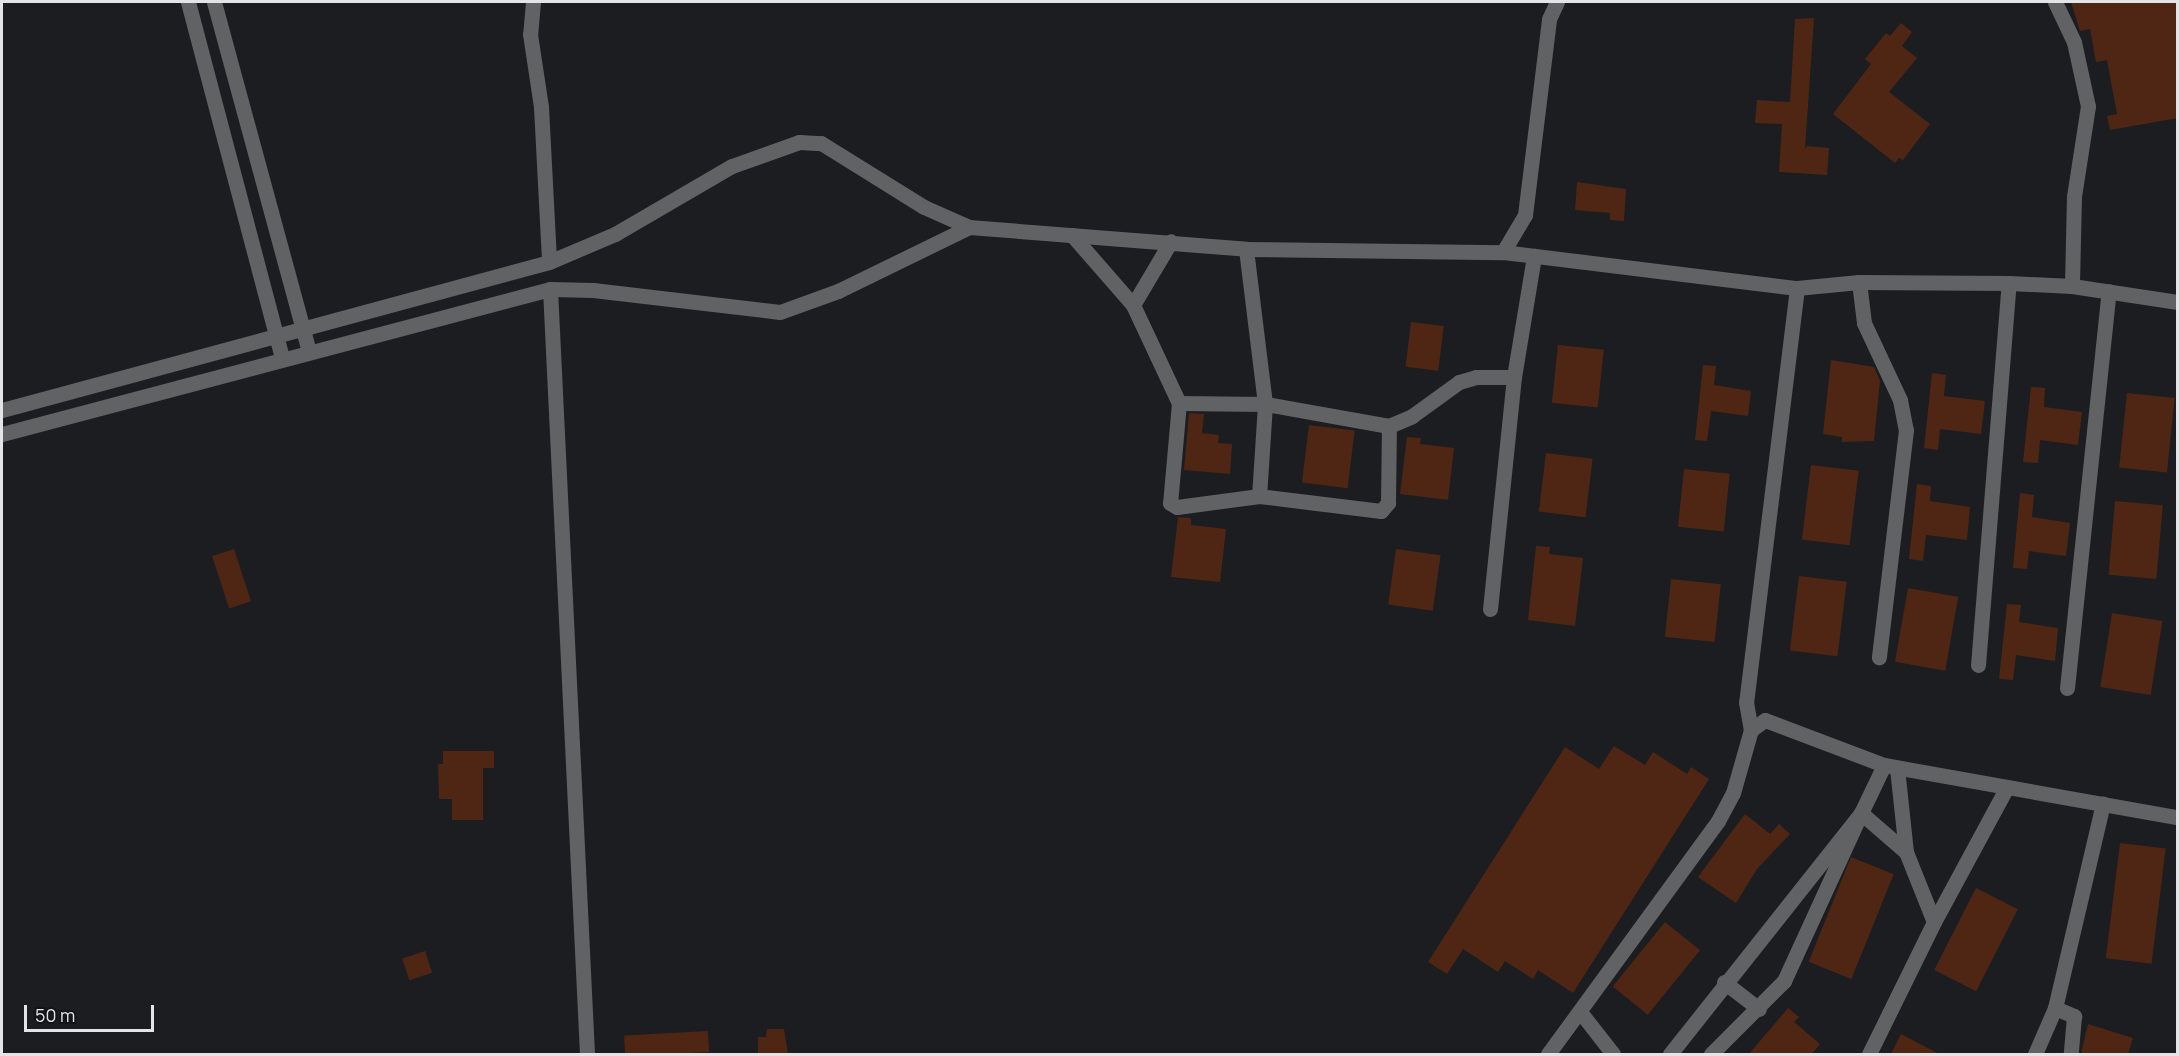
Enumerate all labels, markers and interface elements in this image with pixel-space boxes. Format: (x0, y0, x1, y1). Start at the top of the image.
scale bar (27, 993, 158, 1031)
text: 50 m (35, 1003, 75, 1027)

